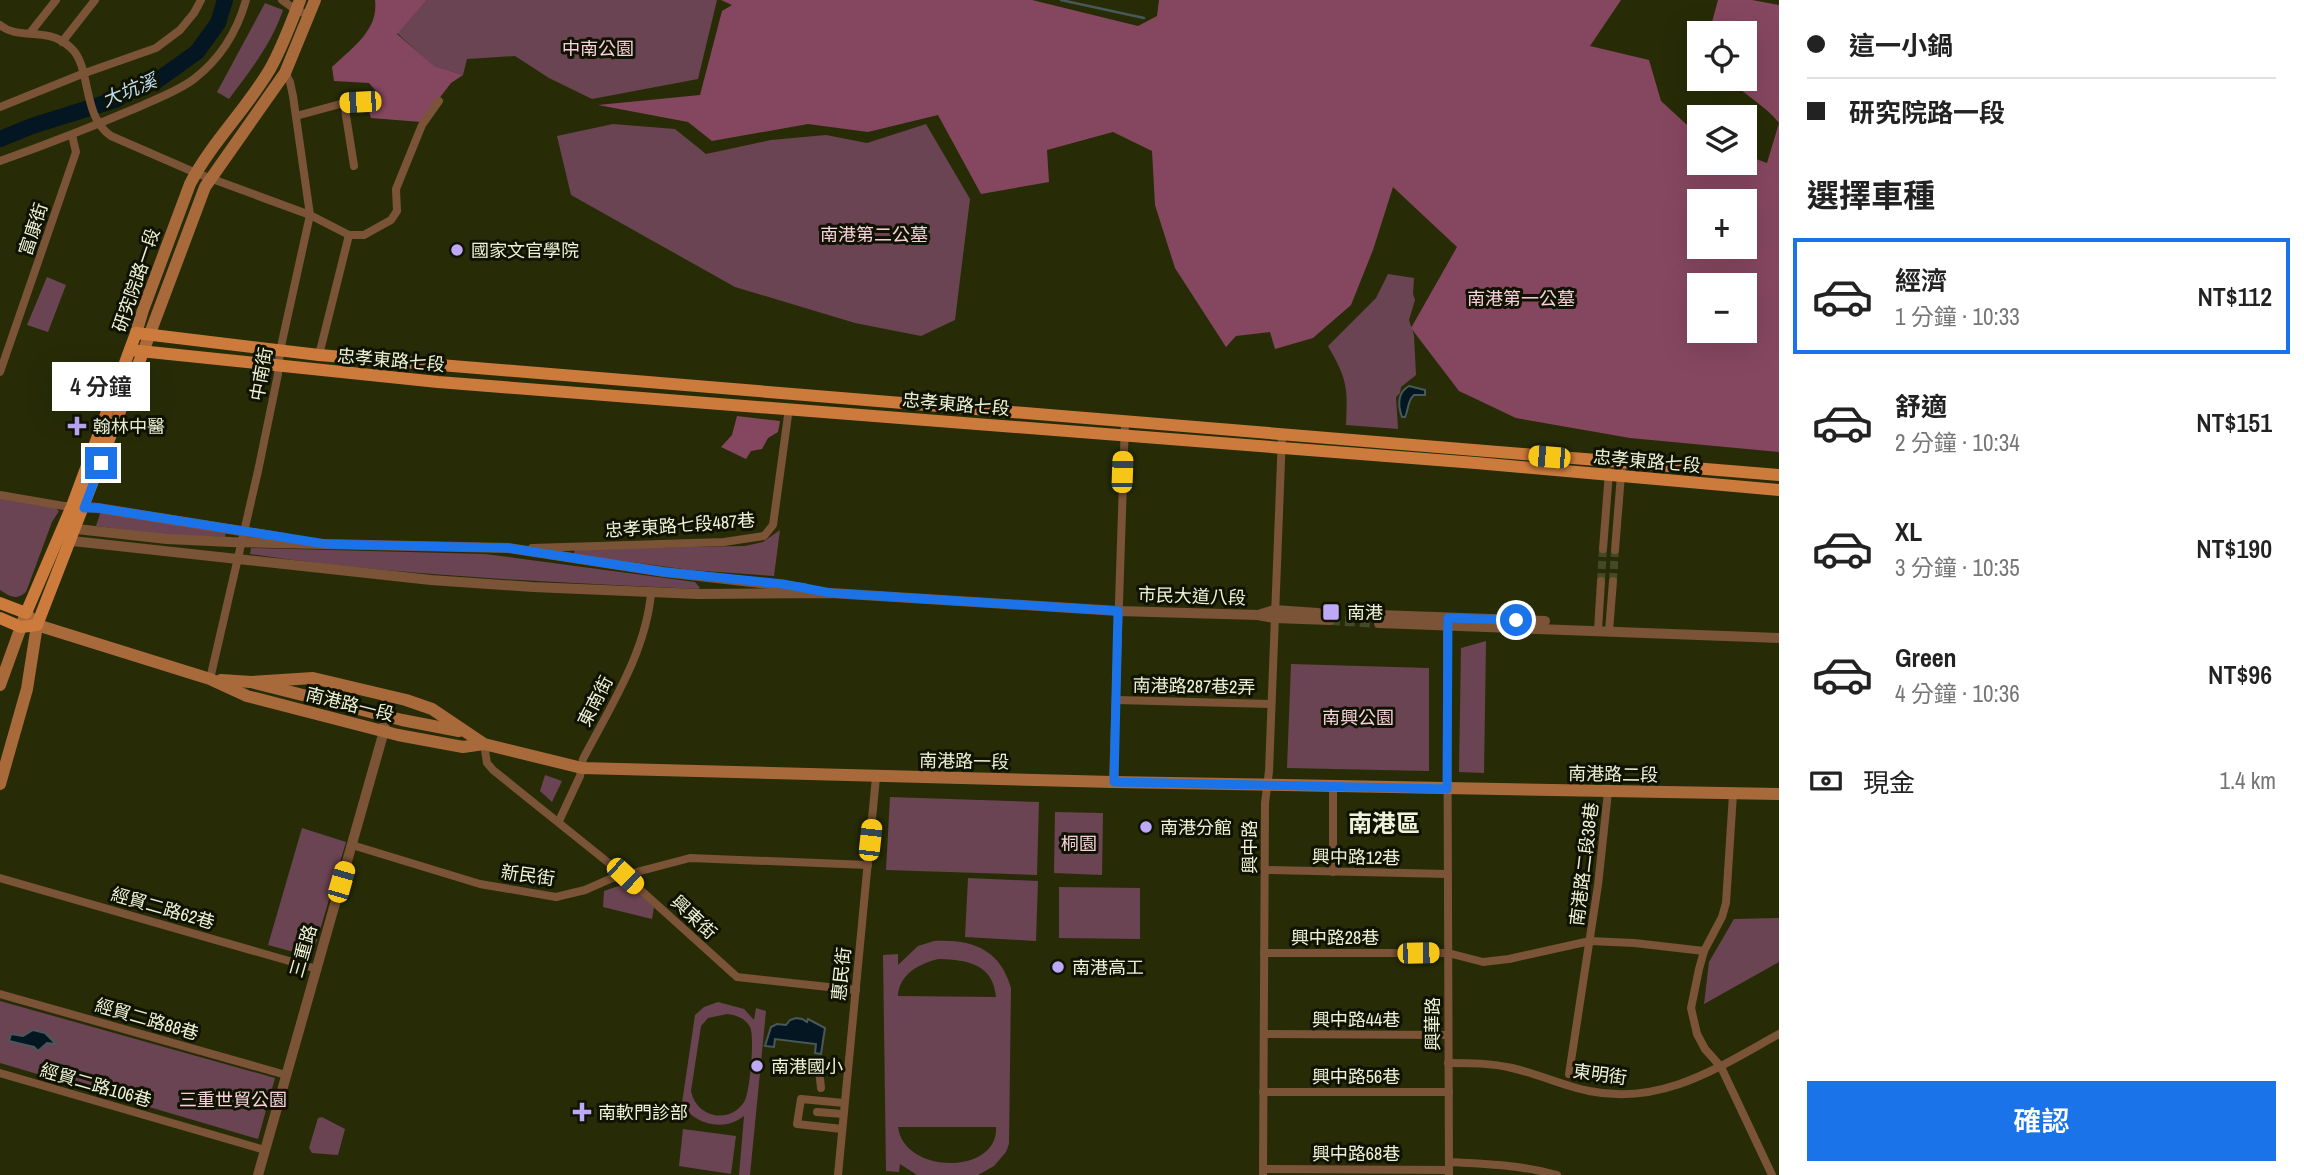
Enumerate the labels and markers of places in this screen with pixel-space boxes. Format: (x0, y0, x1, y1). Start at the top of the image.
place label: 國家文官學院 (471, 238, 579, 263)
marker: 國家文官學院 (449, 242, 465, 258)
place label: 翰林中醫 (93, 414, 165, 439)
marker: 翰林中醫 (67, 416, 87, 436)
place label: 南港 (1347, 600, 1383, 625)
marker: 南港 (1321, 602, 1341, 622)
place label: 南港分館 (1160, 815, 1232, 840)
marker: 南港分館 (1138, 819, 1154, 835)
place label: 南港高工 (1072, 955, 1144, 980)
marker: 南港高工 (1050, 959, 1066, 975)
place label: 南港國小 (771, 1054, 843, 1079)
marker: 南港國小 (749, 1058, 765, 1074)
place label: 南軟門診部 (598, 1100, 688, 1125)
marker: 南軟門診部 (572, 1102, 592, 1122)

